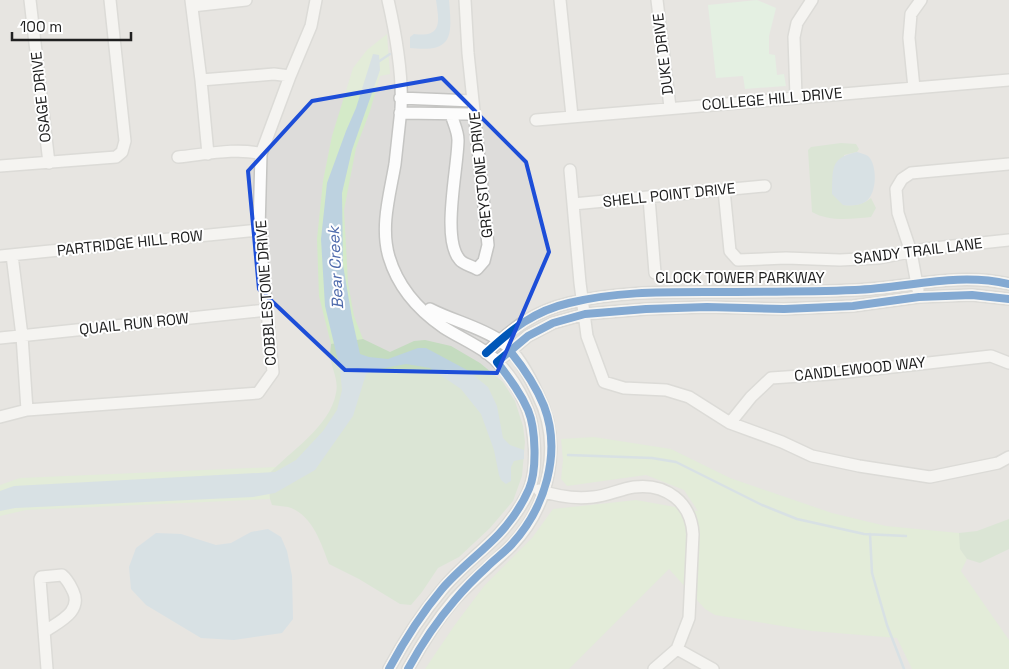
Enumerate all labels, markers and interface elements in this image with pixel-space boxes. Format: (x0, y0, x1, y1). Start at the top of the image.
scale bar (12, 10, 131, 42)
street label: DUKE DRIVE (648, 12, 677, 96)
text: 100 m (20, 17, 62, 36)
street label: OSAGE DRIVE (26, 51, 55, 144)
street label: COLLEGE HILL DRIVE (701, 83, 843, 114)
street label: GREYSTONE DRIVE (464, 111, 497, 239)
street label: SHELL POINT DRIVE (602, 178, 736, 211)
street label: COBBLESTONE DRIVE (251, 220, 280, 367)
water label: Bear Creek (323, 224, 348, 310)
street label: PARTRIDGE HILL ROW (56, 225, 204, 260)
street label: SANDY TRAIL LANE (852, 233, 983, 268)
street label: CLOCK TOWER PARKWAY (655, 268, 825, 287)
street label: QUAIL RUN ROW (78, 308, 190, 339)
street label: CANDLEWOOD WAY (793, 352, 927, 385)

